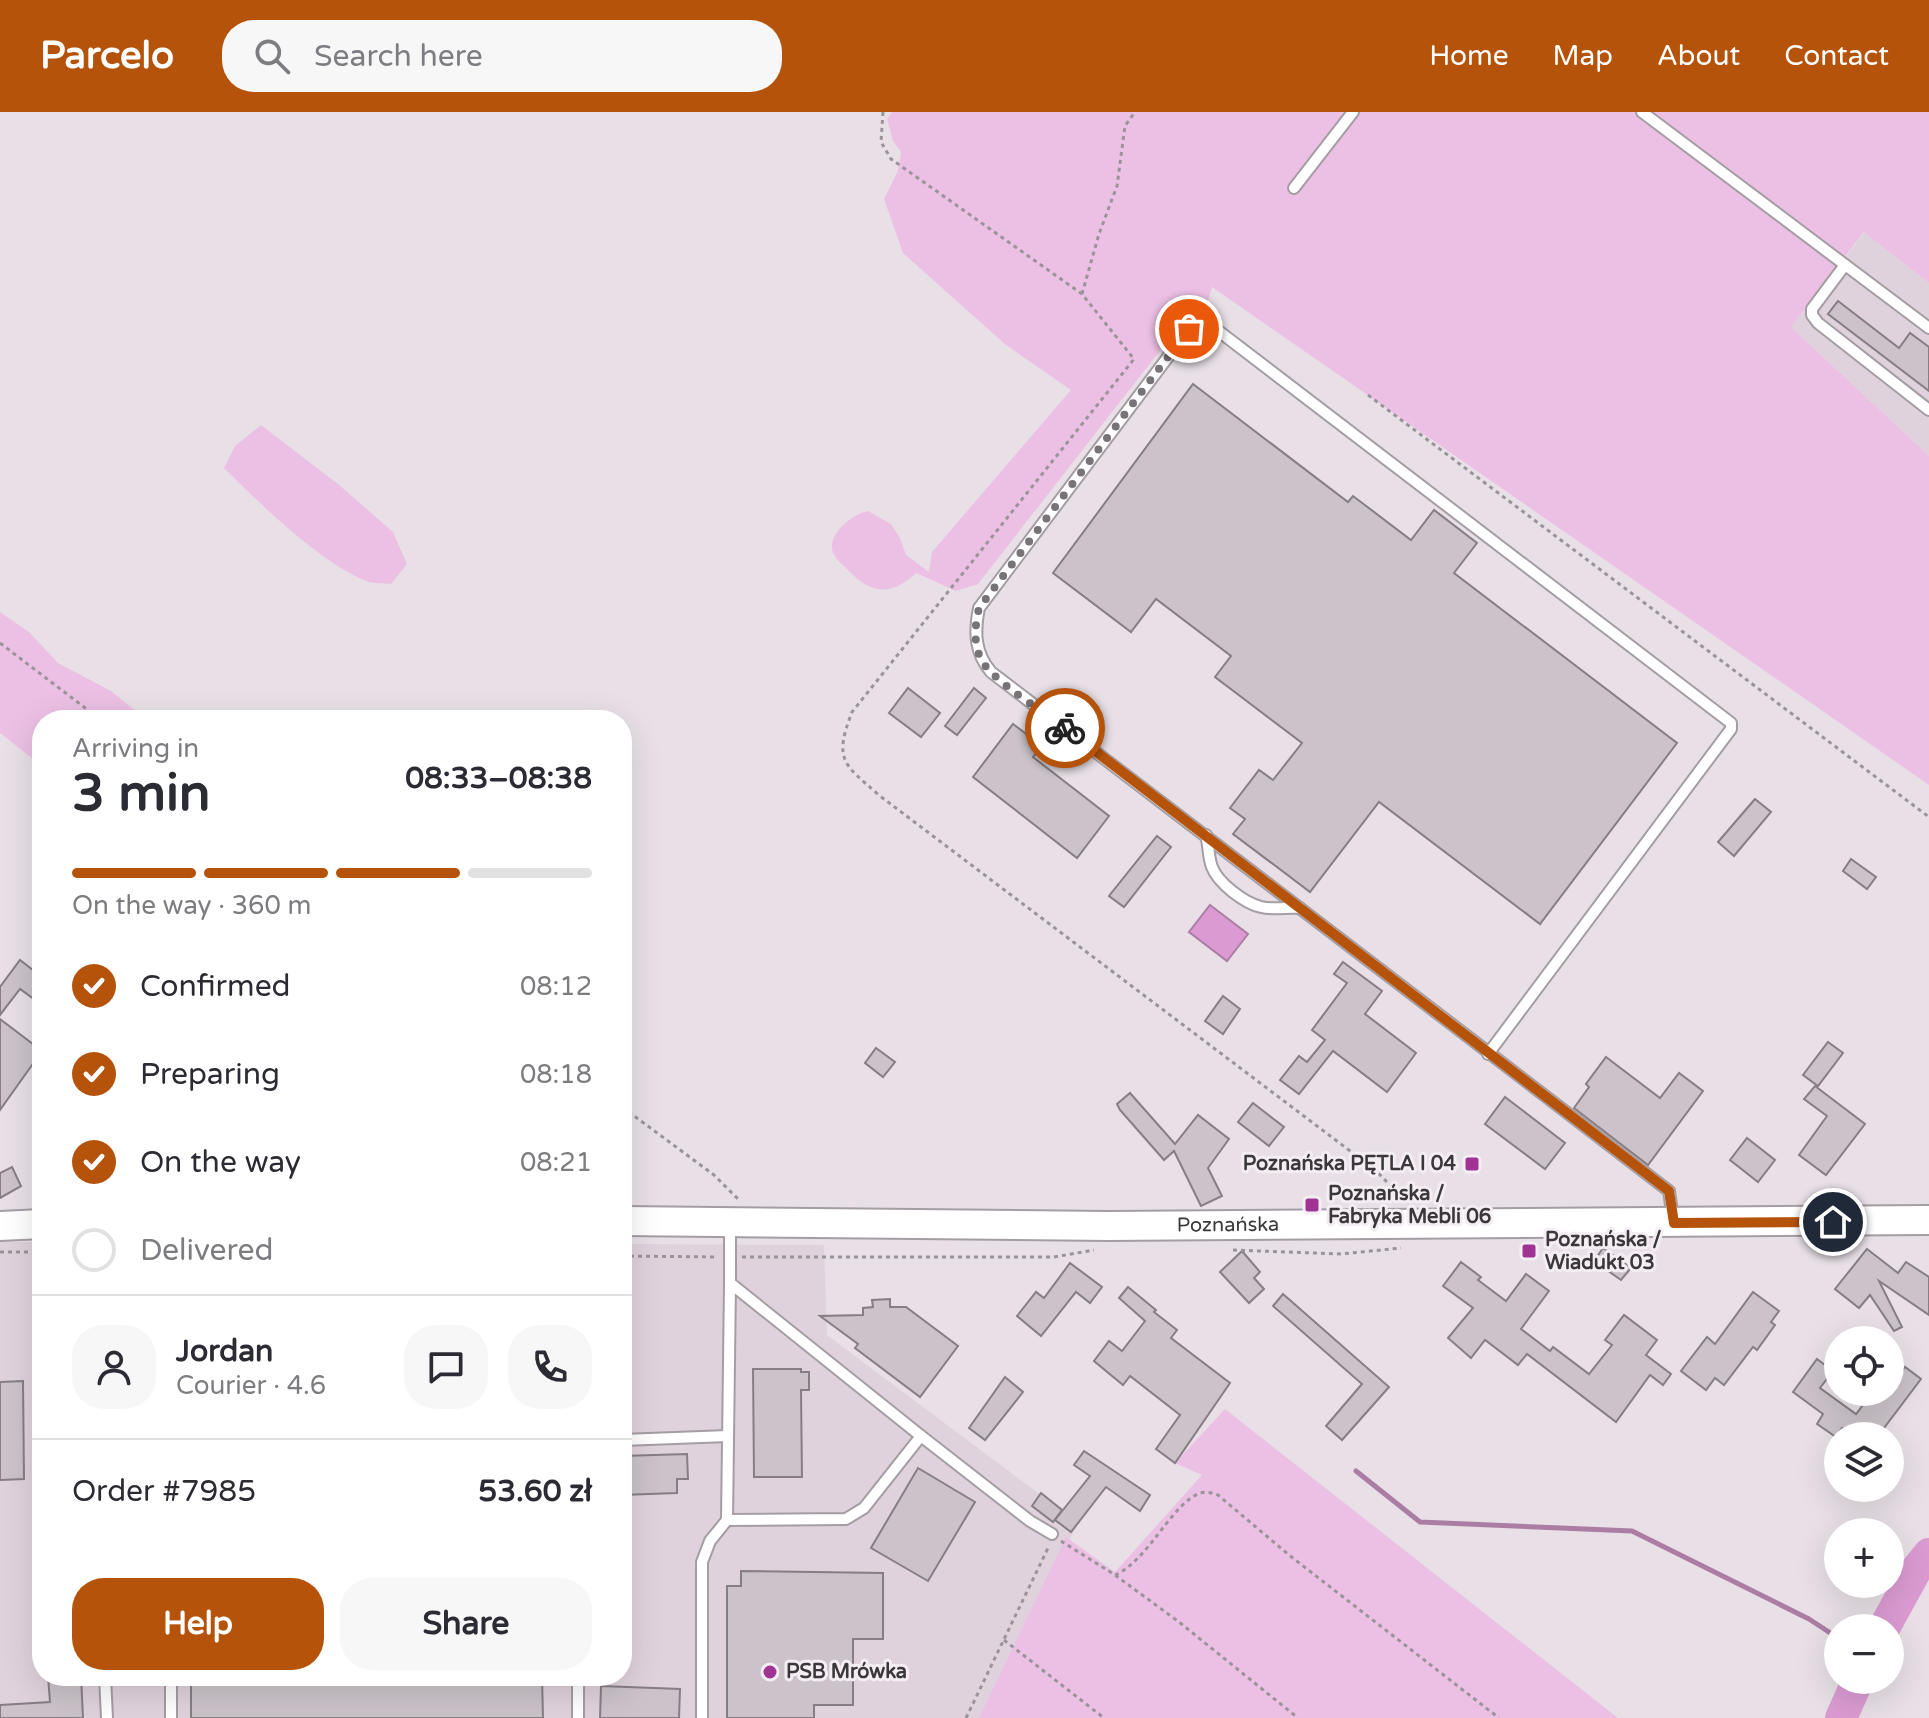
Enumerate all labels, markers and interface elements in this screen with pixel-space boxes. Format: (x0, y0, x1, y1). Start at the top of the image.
search box (222, 20, 782, 92)
text: Parcelo (40, 33, 174, 79)
icon: search (250, 34, 294, 78)
text: Search here (314, 38, 483, 75)
text: Home (1429, 39, 1509, 73)
text: Map (1553, 39, 1613, 73)
text: About (1657, 39, 1740, 73)
text: Contact (1784, 39, 1889, 73)
pin (1155, 295, 1223, 363)
icon: bag (1167, 307, 1211, 351)
courier (1025, 688, 1105, 768)
icon: bike (1043, 706, 1087, 750)
text: Arriving in (72, 733, 199, 764)
text: 08:33–08:38 (405, 760, 592, 797)
text: 3 min (72, 762, 211, 825)
text: On the way · 360 m (72, 890, 311, 921)
icon: check (72, 964, 116, 1008)
text: Confirmed (140, 968, 291, 1005)
text: 08:12 (520, 971, 592, 1002)
icon: check (72, 1052, 116, 1096)
text: Preparing (140, 1056, 280, 1093)
text: 08:18 (520, 1059, 592, 1090)
icon: check (72, 1140, 116, 1184)
text: On the way (140, 1144, 301, 1181)
text: 08:21 (520, 1147, 592, 1178)
place label: Poznańska PĘTLA I 04 (1243, 1152, 1456, 1176)
marker: Poznańska PĘTLA I 04 (1463, 1155, 1481, 1173)
place label: Poznańska / Fabryka Mebli 06 (1328, 1182, 1491, 1229)
pin (1799, 1188, 1867, 1256)
marker: Poznańska / Fabryka Mebli 06 (1303, 1196, 1321, 1214)
icon: home (1811, 1200, 1855, 1244)
street label: Poznańska (1177, 1213, 1279, 1237)
place label: Poznańska / Wiadukt 03 (1545, 1228, 1662, 1275)
text: Delivered (140, 1232, 274, 1269)
marker: Poznańska / Wiadukt 03 (1520, 1242, 1538, 1260)
button: person (72, 1325, 156, 1409)
button: chat (404, 1325, 488, 1409)
button: phone (508, 1325, 592, 1409)
map controls (1824, 1326, 1904, 1694)
button: locate (1824, 1326, 1904, 1406)
text: Jordan (176, 1333, 273, 1370)
text: Courier · 4.6 (176, 1370, 326, 1401)
button: layers (1824, 1422, 1904, 1502)
text: Order #7985 (72, 1473, 256, 1510)
text: 53.60 zł (478, 1473, 592, 1510)
button: + (1824, 1518, 1904, 1598)
button: Help (72, 1578, 324, 1670)
button: Share (340, 1578, 592, 1670)
button: − (1824, 1614, 1904, 1694)
place label: PSB Mrówka (786, 1660, 907, 1684)
marker: PSB Mrówka (761, 1663, 779, 1681)

